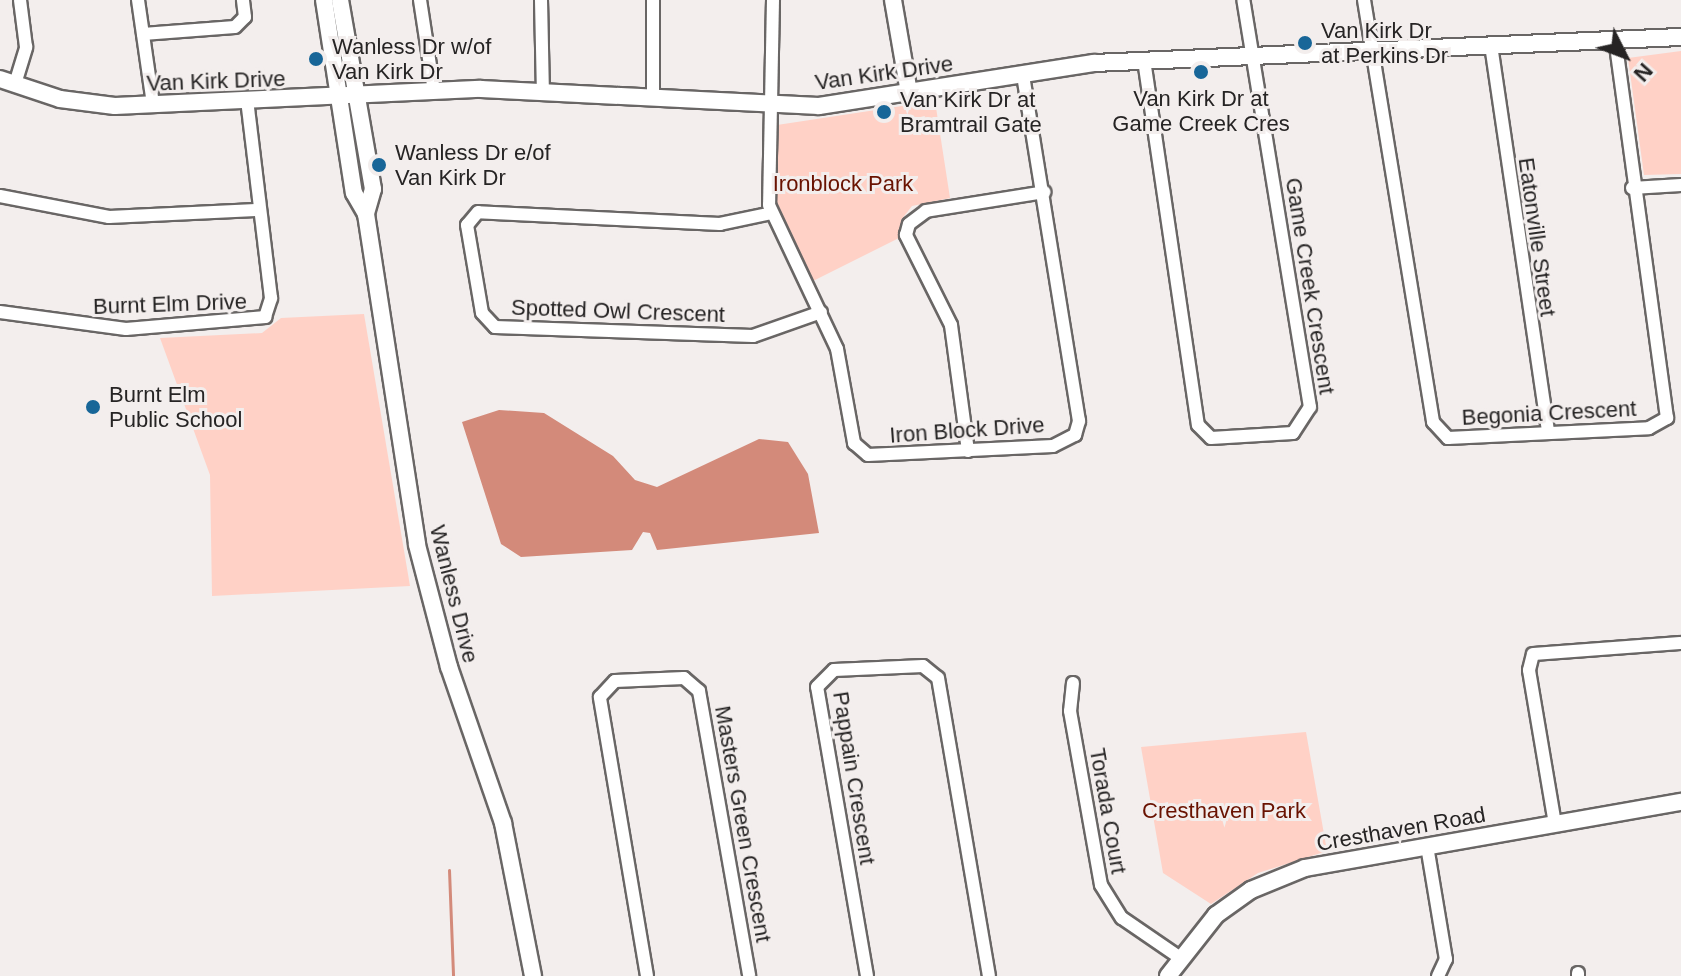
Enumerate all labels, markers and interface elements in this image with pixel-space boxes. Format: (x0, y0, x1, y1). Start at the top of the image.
north arrow (1585, 16, 1665, 96)
place label: Van Kirk Dr at Perkins Dr (1321, 17, 1448, 68)
place label: Wanless Dr w/of Van Kirk Dr (332, 33, 491, 84)
marker: Van Kirk Dr at Perkins Dr (1296, 34, 1314, 52)
marker: Wanless Dr w/of Van Kirk Dr (307, 50, 325, 68)
street label: Van Kirk Drive (813, 50, 955, 96)
text: N (1629, 58, 1658, 87)
marker: Van Kirk Dr at Game Creek Cres (1192, 63, 1210, 81)
street label: Van Kirk Drive (146, 65, 286, 97)
place label: Van Kirk Dr at Game Creek Cres (1112, 85, 1290, 136)
place label: Van Kirk Dr at Bramtrail Gate (900, 86, 1042, 138)
marker: Van Kirk Dr at Bramtrail Gate (875, 103, 893, 121)
place label: Wanless Dr e/of Van Kirk Dr (395, 139, 551, 190)
marker: Wanless Dr e/of Van Kirk Dr (370, 156, 388, 174)
street label: Eatonville Street (1513, 156, 1561, 318)
park label: Ironblock Park (773, 171, 913, 197)
street label: Game Creek Crescent (1280, 176, 1340, 396)
street label: Burnt Elm Drive (93, 288, 247, 320)
street label: Spotted Owl Crescent (511, 294, 725, 328)
place label: Burnt Elm Public School (109, 381, 242, 432)
street label: Begonia Crescent (1461, 395, 1637, 431)
marker: Burnt Elm Public School (84, 398, 102, 416)
street label: Iron Block Drive (889, 411, 1045, 449)
street label: Wanless Drive (424, 522, 484, 666)
street label: Pappain Crescent (827, 690, 881, 866)
street label: Masters Green Crescent (709, 704, 777, 944)
street label: Torada Court (1084, 746, 1132, 876)
park label: Cresthaven Park (1142, 798, 1306, 824)
street label: Cresthaven Road (1314, 801, 1488, 857)

